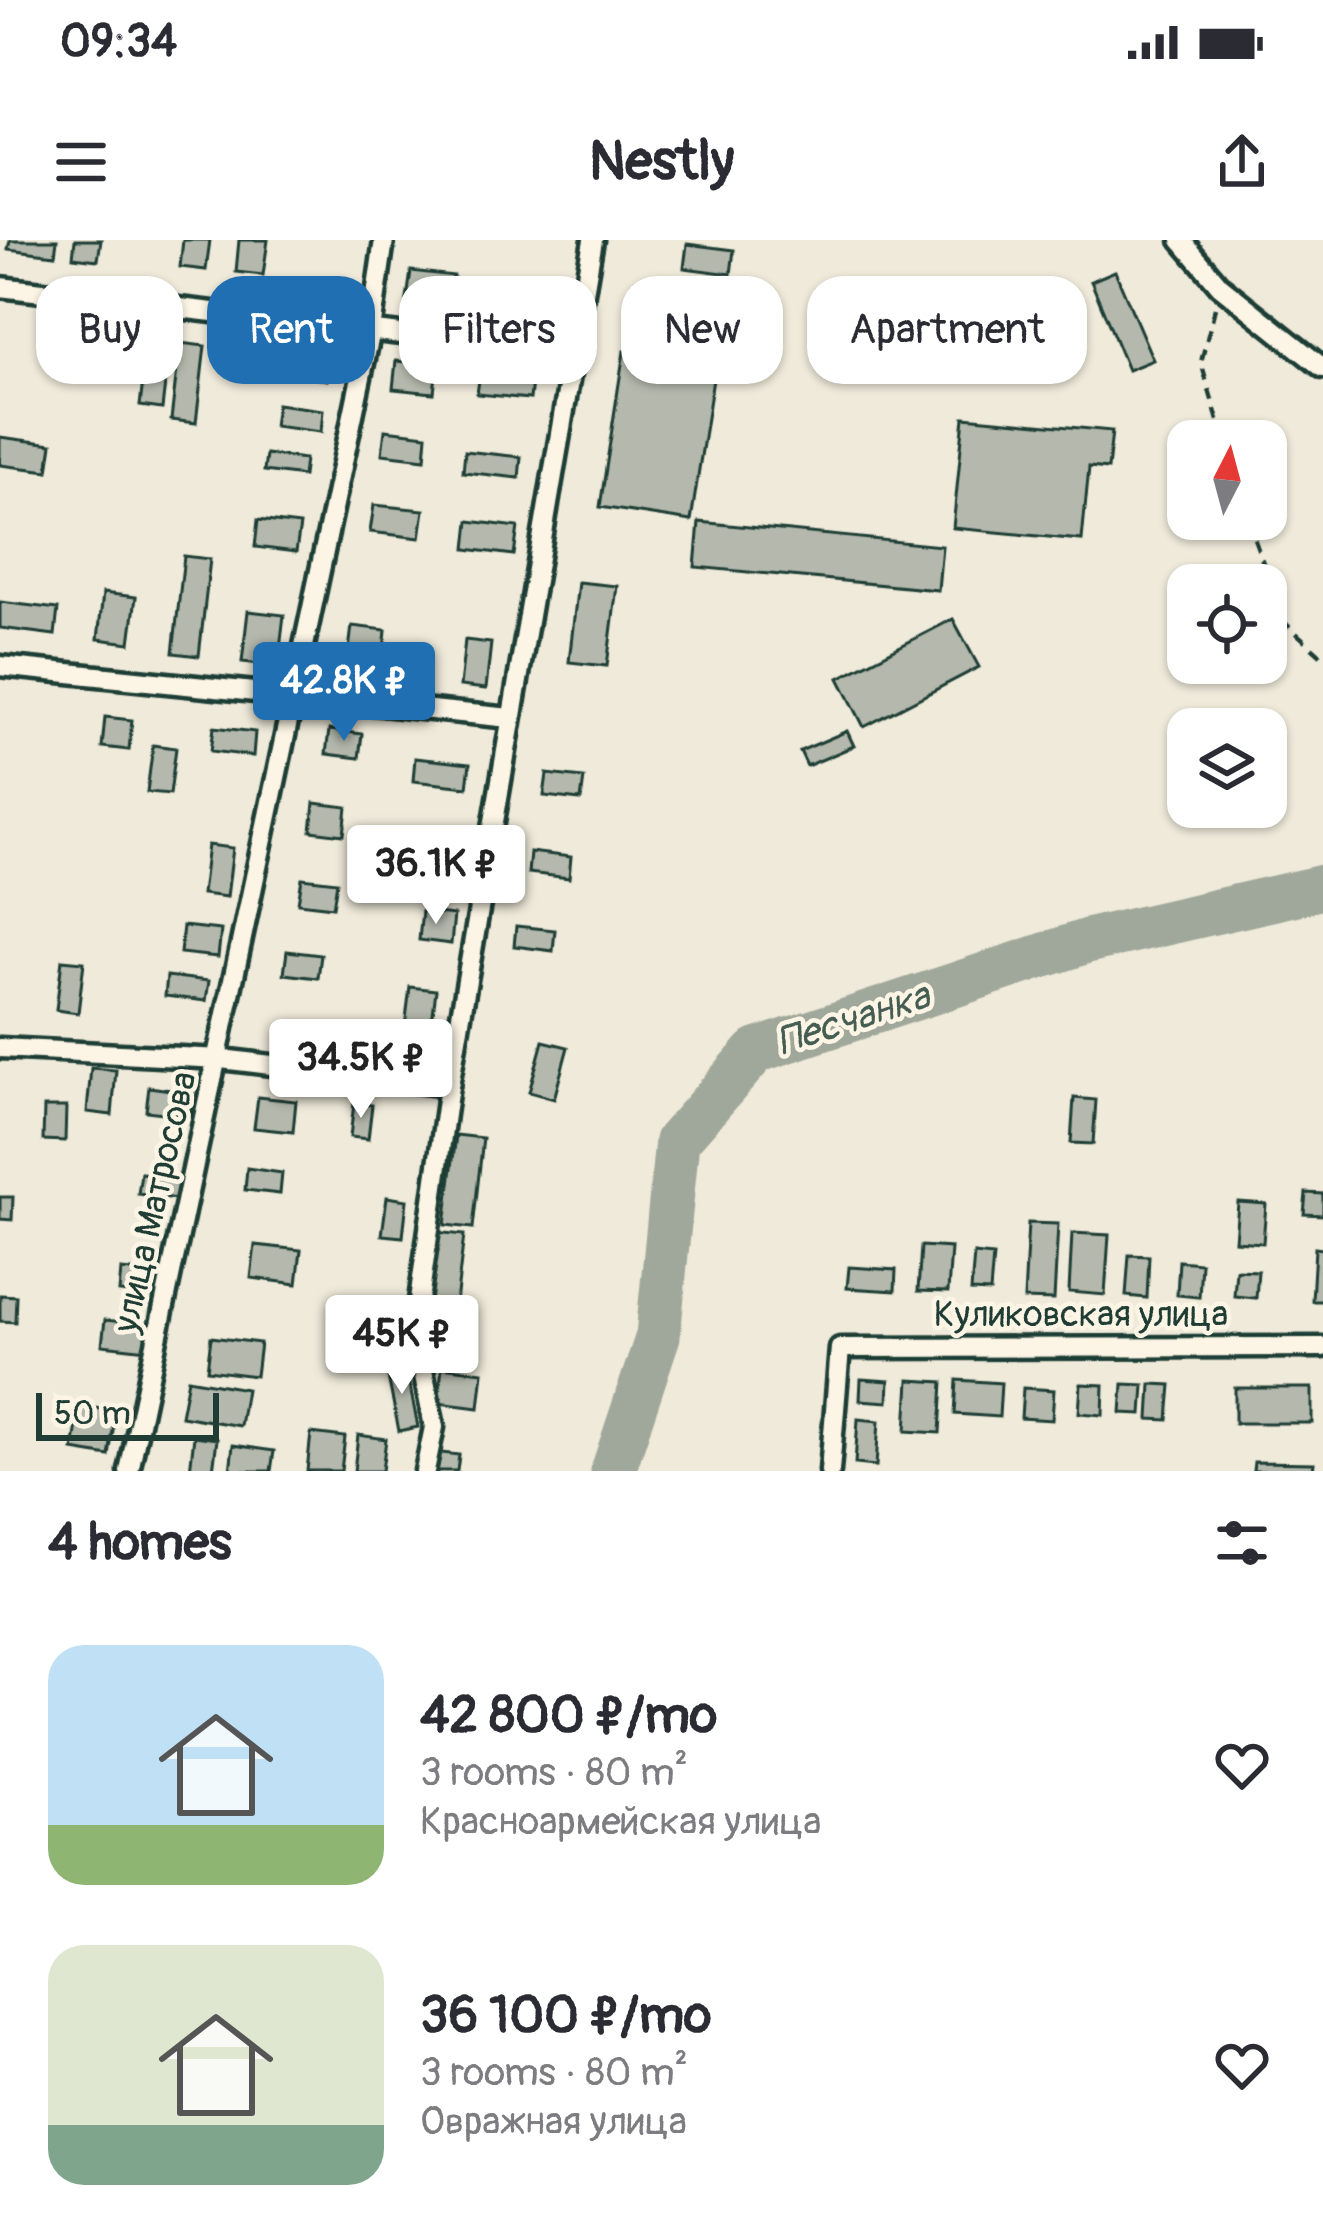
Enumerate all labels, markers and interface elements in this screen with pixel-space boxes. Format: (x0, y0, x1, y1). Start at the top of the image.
text: 09:34 (60, 14, 177, 70)
text: Nestly (589, 128, 734, 196)
icon: menu (48, 129, 114, 195)
icon: share (1209, 129, 1275, 195)
chip: Buy (36, 276, 183, 384)
chip: Rent (207, 276, 375, 384)
chip: Filters (399, 276, 597, 384)
chip: New (621, 276, 783, 384)
chip: Apartment (807, 276, 1087, 384)
north arrow (1167, 420, 1287, 540)
map controls (1167, 420, 1287, 828)
button: locate (1167, 564, 1287, 684)
pin: 42.8K ₽ (233, 642, 455, 744)
text: 42.8K ₽ (280, 656, 408, 705)
button: layers (1167, 708, 1287, 828)
pin: 36.1K ₽ (325, 825, 547, 927)
text: 36.1K ₽ (374, 839, 498, 888)
water label: Песчанка (770, 971, 937, 1067)
pin: 34.5K ₽ (250, 1019, 472, 1121)
text: 34.5K ₽ (296, 1033, 426, 1082)
street label: улица Матросова (103, 1067, 207, 1338)
street label: Куликовская улица (934, 1292, 1228, 1337)
pin: 45K ₽ (318, 1295, 486, 1397)
text: 45K ₽ (352, 1309, 452, 1358)
scale bar (36, 1387, 219, 1440)
text: 50 m (54, 1393, 131, 1434)
icon: filters (1209, 1510, 1275, 1576)
text: 4 homes (48, 1511, 232, 1575)
text: 42 800 ₽/mo (420, 1684, 717, 1748)
icon: home (144, 1693, 288, 1837)
icon: heart (1209, 1732, 1275, 1798)
text: 3 rooms · 80 m² (420, 1748, 688, 1797)
text: Красноармейская улица (420, 1797, 821, 1846)
text: 36 100 ₽/mo (420, 1984, 711, 2048)
icon: home (144, 1993, 288, 2137)
icon: heart (1209, 2032, 1275, 2098)
text: 3 rooms · 80 m² (420, 2048, 688, 2097)
text: Овражная улица (420, 2097, 687, 2146)

